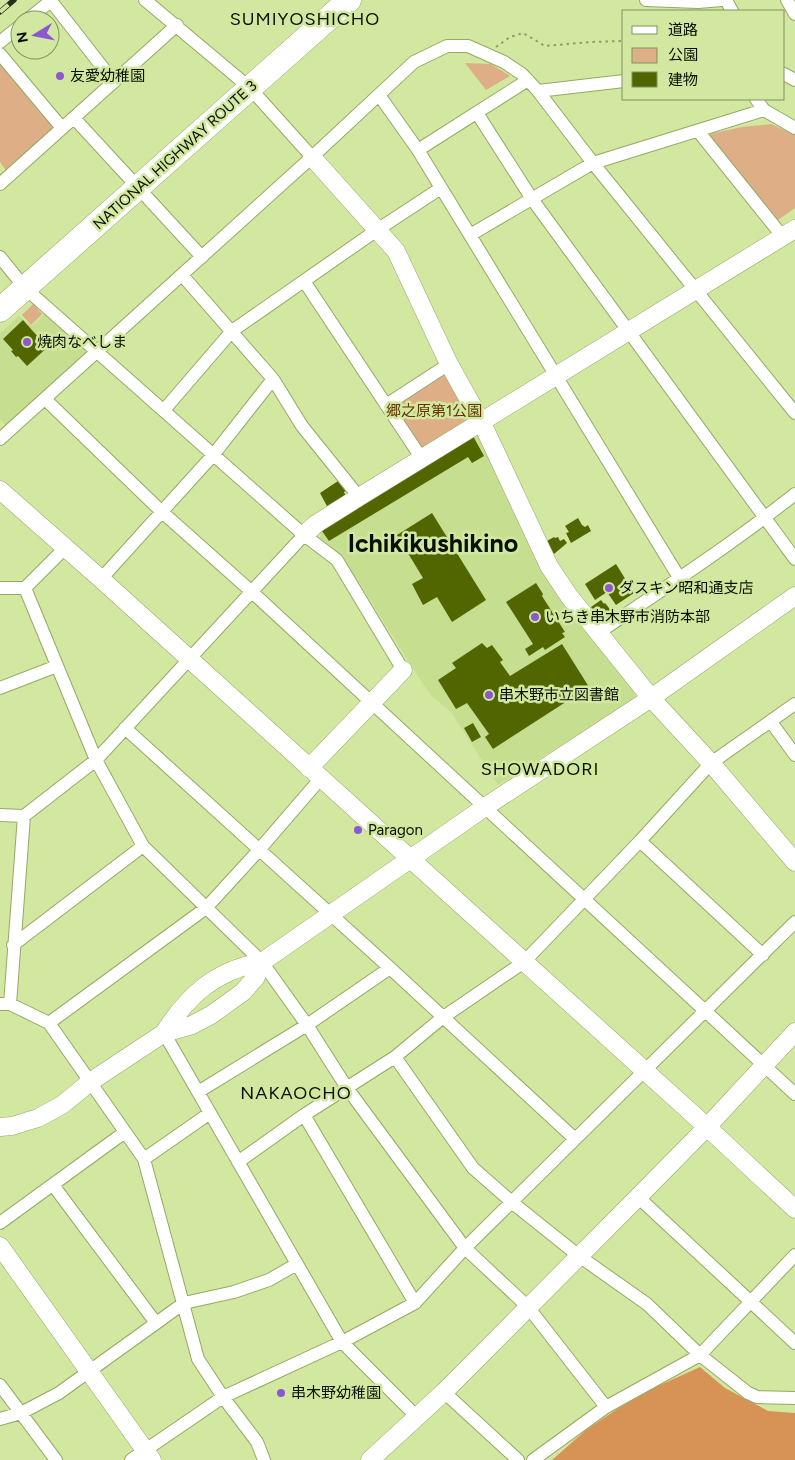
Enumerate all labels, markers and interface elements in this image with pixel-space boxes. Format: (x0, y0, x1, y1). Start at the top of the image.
district label: SUMIYOSHICHO (230, 8, 380, 30)
north arrow (10, 10, 60, 60)
legend (622, 10, 785, 100)
text: 道路 (668, 21, 698, 39)
text: N (13, 30, 32, 44)
text: 公園 (668, 46, 698, 64)
place label: 友愛幼稚園 (70, 67, 145, 85)
marker: 友愛幼稚園 (54, 70, 66, 82)
text: 建物 (668, 71, 698, 89)
street label: NATIONAL HIGHWAY ROUTE 3 (89, 77, 261, 233)
place label: 焼肉なべしま (37, 333, 127, 351)
marker: 焼肉なべしま (21, 336, 33, 348)
park label: 郷之原第1公園 (386, 402, 482, 420)
district label: Ichikikushikino (348, 528, 518, 558)
place label: ダスキン昭和通支店 (619, 579, 754, 597)
marker: ダスキン昭和通支店 (603, 582, 615, 594)
place label: いちき串木野市消防本部 (545, 608, 710, 626)
marker: いちき串木野市消防本部 (529, 611, 541, 623)
place label: 串木野市立図書館 (499, 686, 619, 704)
marker: 串木野市立図書館 (483, 689, 495, 701)
district label: SHOWADORI (481, 758, 599, 780)
place label: Paragon (368, 821, 423, 839)
marker: Paragon (352, 824, 364, 836)
district label: NAKAOCHO (240, 1082, 352, 1104)
place label: 串木野幼稚園 (291, 1384, 381, 1402)
marker: 串木野幼稚園 (275, 1387, 287, 1399)

